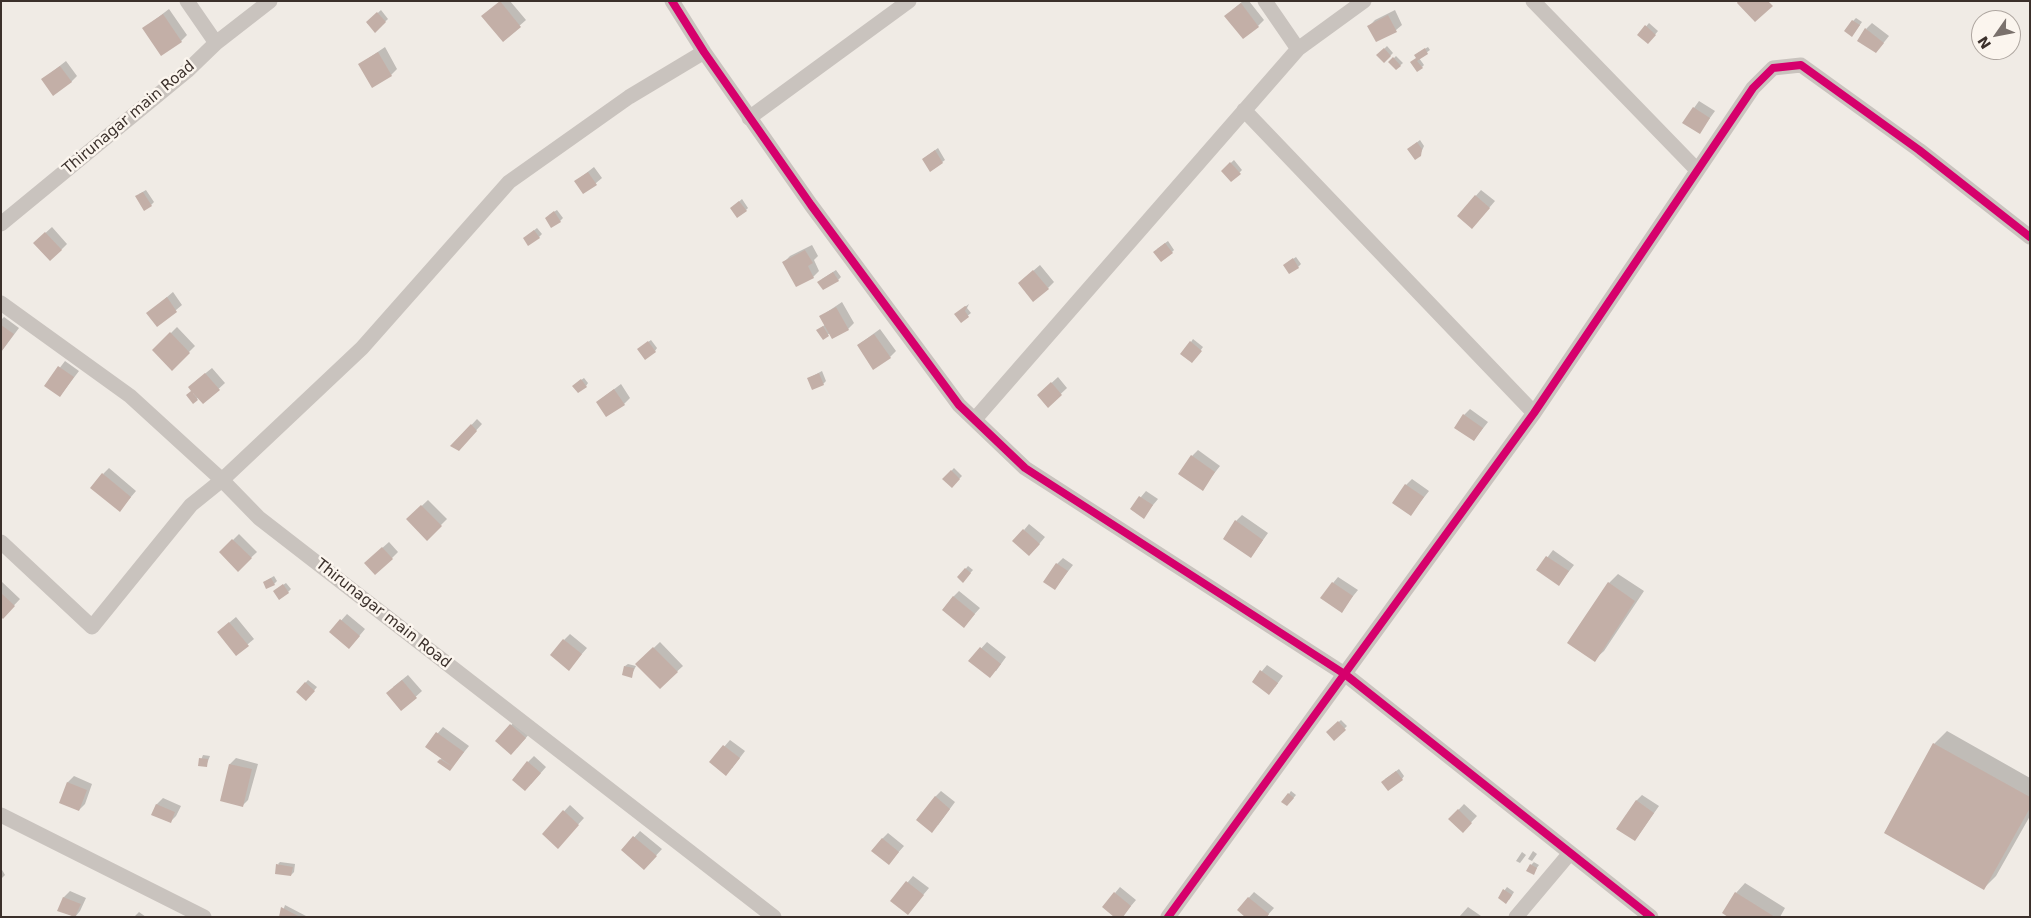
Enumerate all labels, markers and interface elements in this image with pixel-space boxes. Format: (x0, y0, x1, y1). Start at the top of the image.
north arrow (1971, 10, 2021, 60)
text: N (1974, 33, 1994, 52)
street label: Thirunagar main Road (59, 58, 199, 178)
street label: Thirunagar main Road (312, 556, 454, 672)

